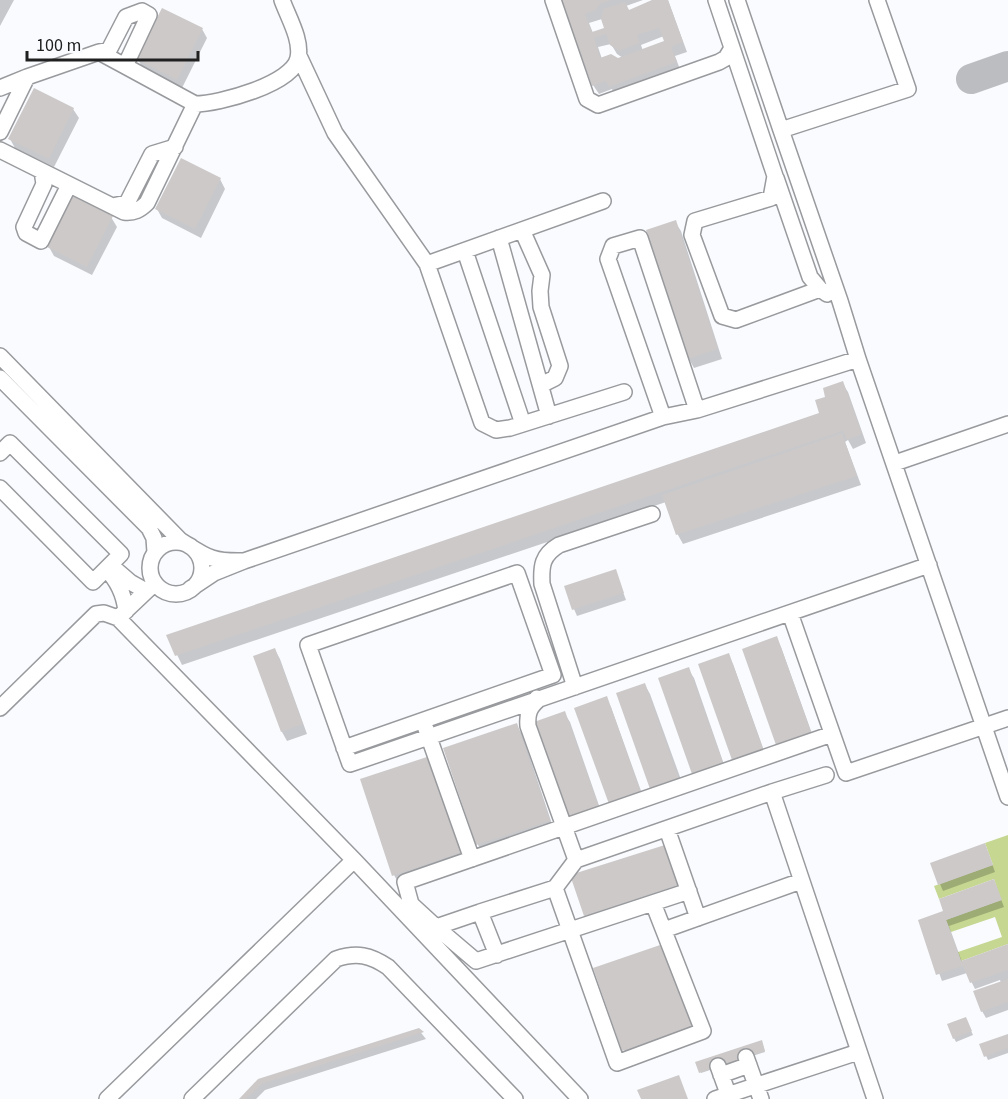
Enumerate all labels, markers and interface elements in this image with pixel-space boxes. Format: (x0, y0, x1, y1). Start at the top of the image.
scale bar (27, 24, 198, 62)
text: 100 m (36, 33, 81, 58)

